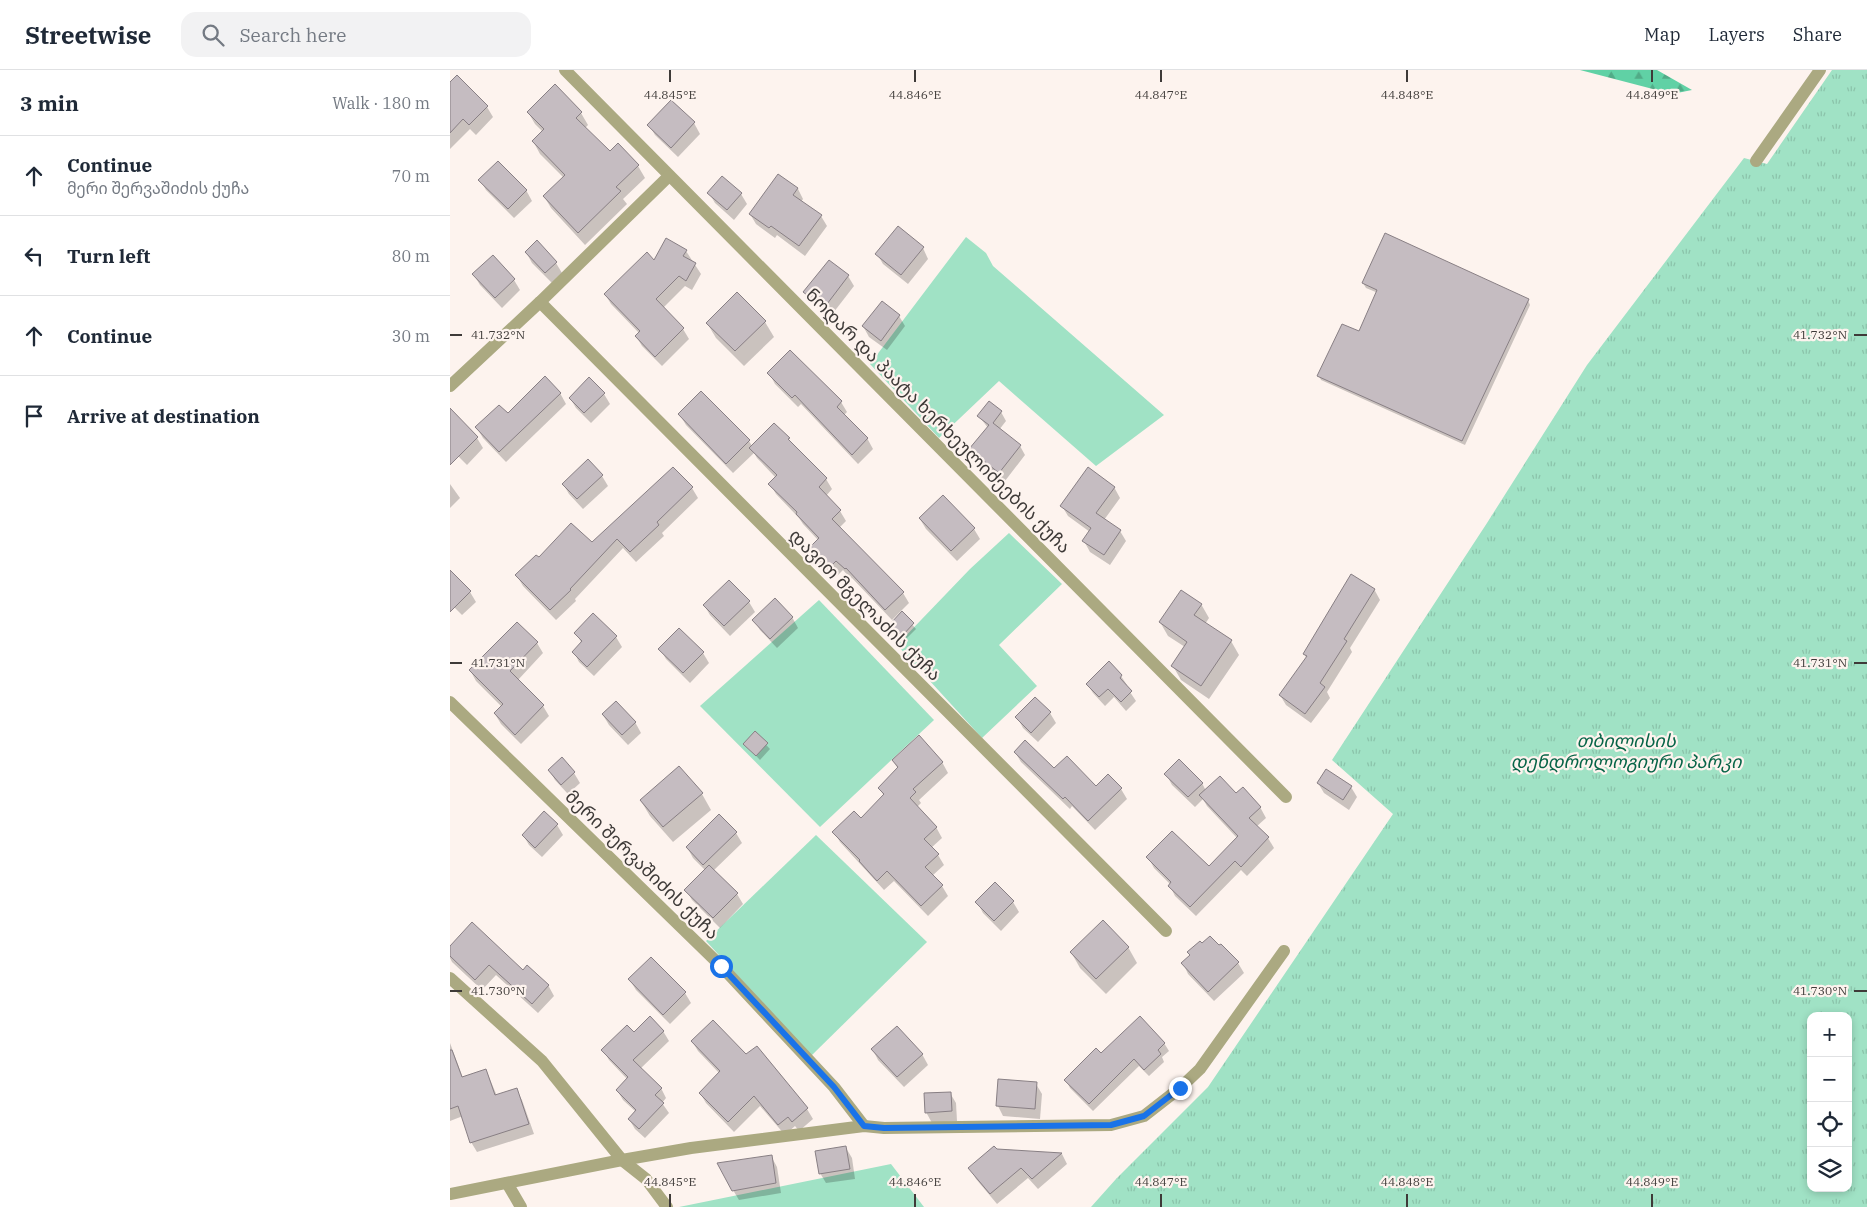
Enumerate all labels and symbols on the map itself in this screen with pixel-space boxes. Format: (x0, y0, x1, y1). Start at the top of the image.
text: 44.845°E (644, 87, 696, 102)
text: 44.846°E (889, 87, 941, 102)
text: 44.847°E (1135, 87, 1187, 102)
text: 44.848°E (1381, 87, 1433, 102)
text: 44.849°E (1626, 87, 1678, 102)
street label: ნოდარ და პაატა ხერხეულიძეების ქუჩა (801, 283, 1076, 558)
text: 41.732°N (471, 327, 525, 342)
text: 41.732°N (1793, 327, 1847, 342)
street label: დავით მგელაძის ქუჩა (784, 524, 946, 686)
text: 41.731°N (471, 655, 525, 670)
text: 41.731°N (1793, 655, 1847, 670)
park label: თბილისის დენდროლოგიური პარკი (1511, 729, 1742, 773)
street label: მერი შერვაშიძის ქუჩა (561, 785, 724, 944)
route start (710, 955, 733, 978)
text: 41.730°N (471, 983, 525, 998)
text: 41.730°N (1793, 983, 1847, 998)
route end (1169, 1077, 1192, 1100)
text: 44.845°E (644, 1174, 696, 1189)
text: 44.846°E (889, 1174, 941, 1189)
text: 44.847°E (1135, 1174, 1187, 1189)
text: 44.848°E (1381, 1174, 1433, 1189)
text: 44.849°E (1626, 1174, 1678, 1189)

